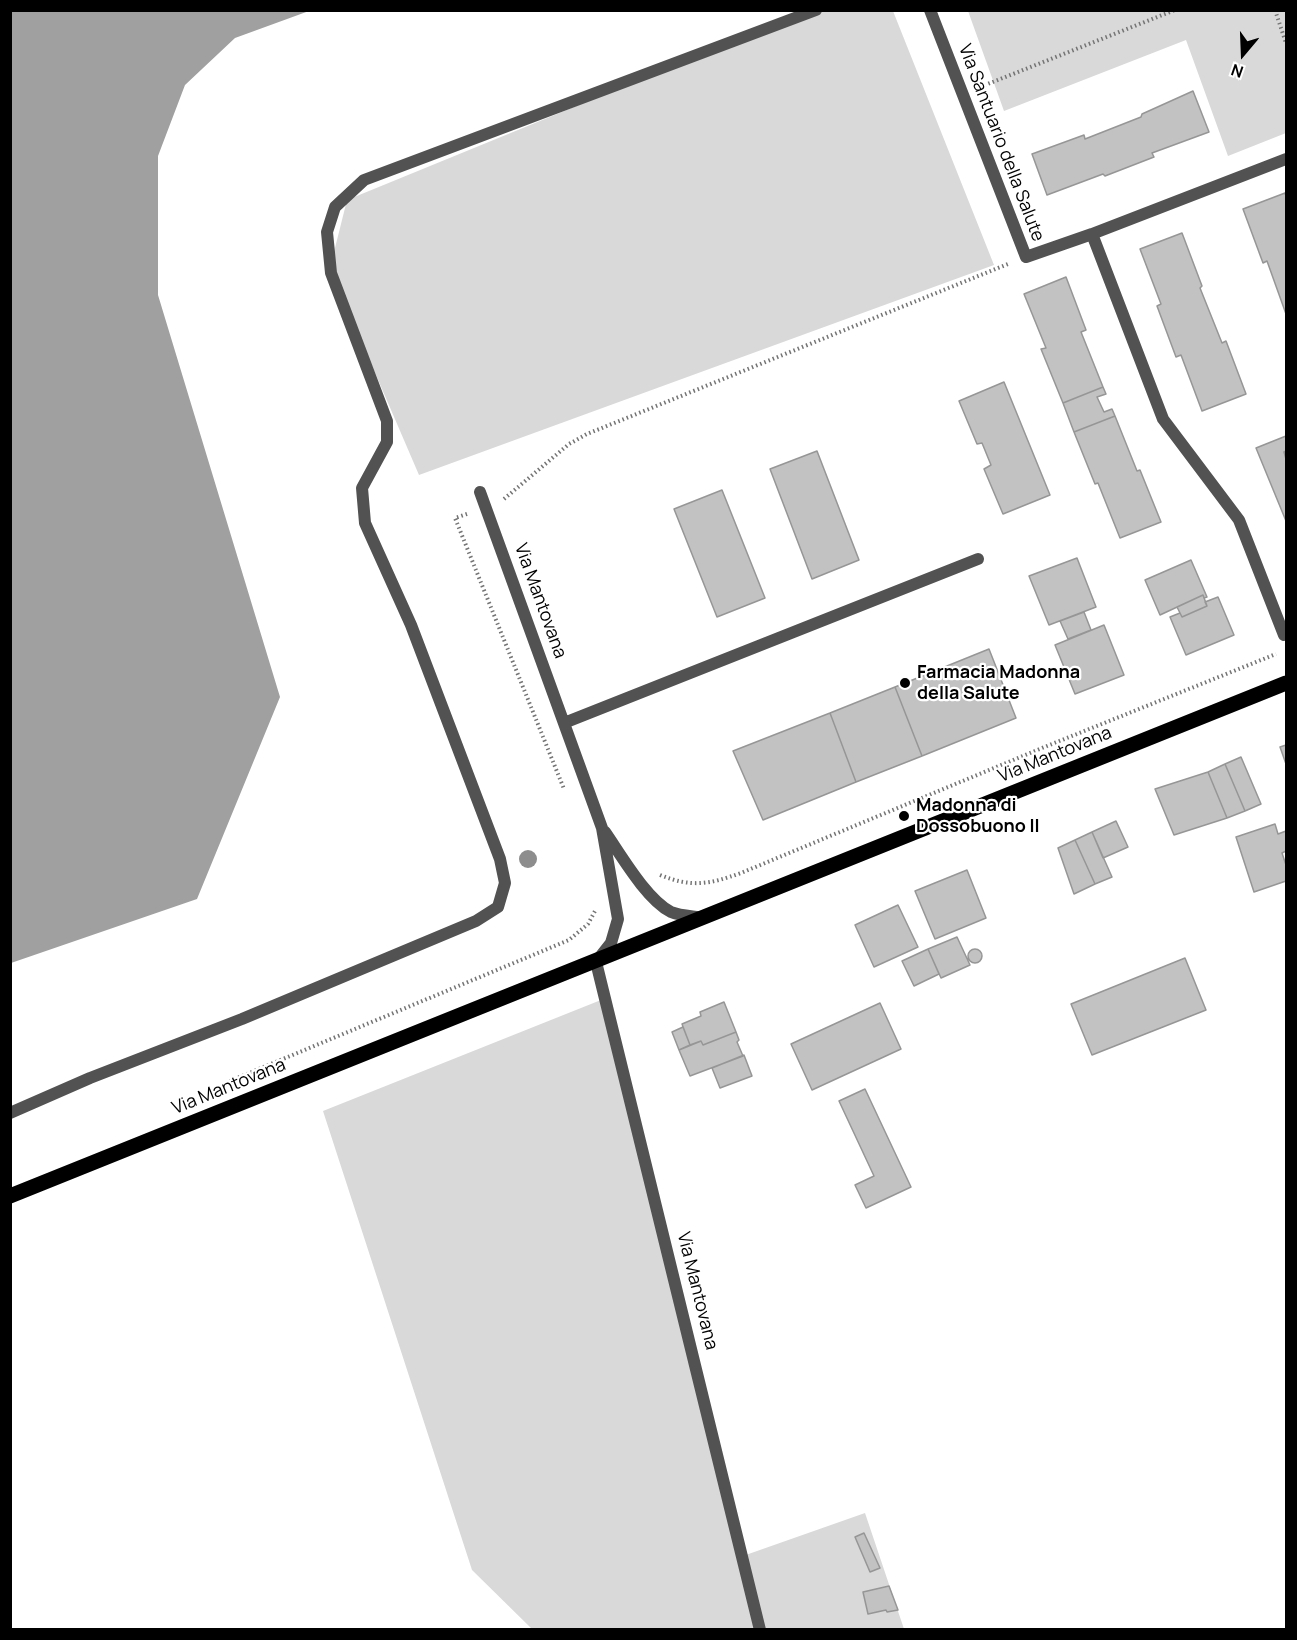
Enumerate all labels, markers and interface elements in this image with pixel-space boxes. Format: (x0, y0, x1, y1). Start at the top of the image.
north arrow (1213, 24, 1273, 84)
street label: Via Santuario della Salute (953, 41, 1049, 245)
text: N (1228, 59, 1246, 83)
street label: Via Mantovana (509, 541, 571, 661)
place label: Farmacia Madonna della Salute (917, 662, 1080, 704)
marker: Farmacia Madonna della Salute (898, 676, 912, 690)
street label: Via Mantovana (995, 722, 1115, 788)
place label: Madonna di Dossobuono II (916, 795, 1040, 838)
marker: Madonna di Dossobuono II (897, 809, 911, 823)
street label: Via Mantovana (169, 1054, 289, 1120)
street label: Via Mantovana (672, 1230, 722, 1352)

